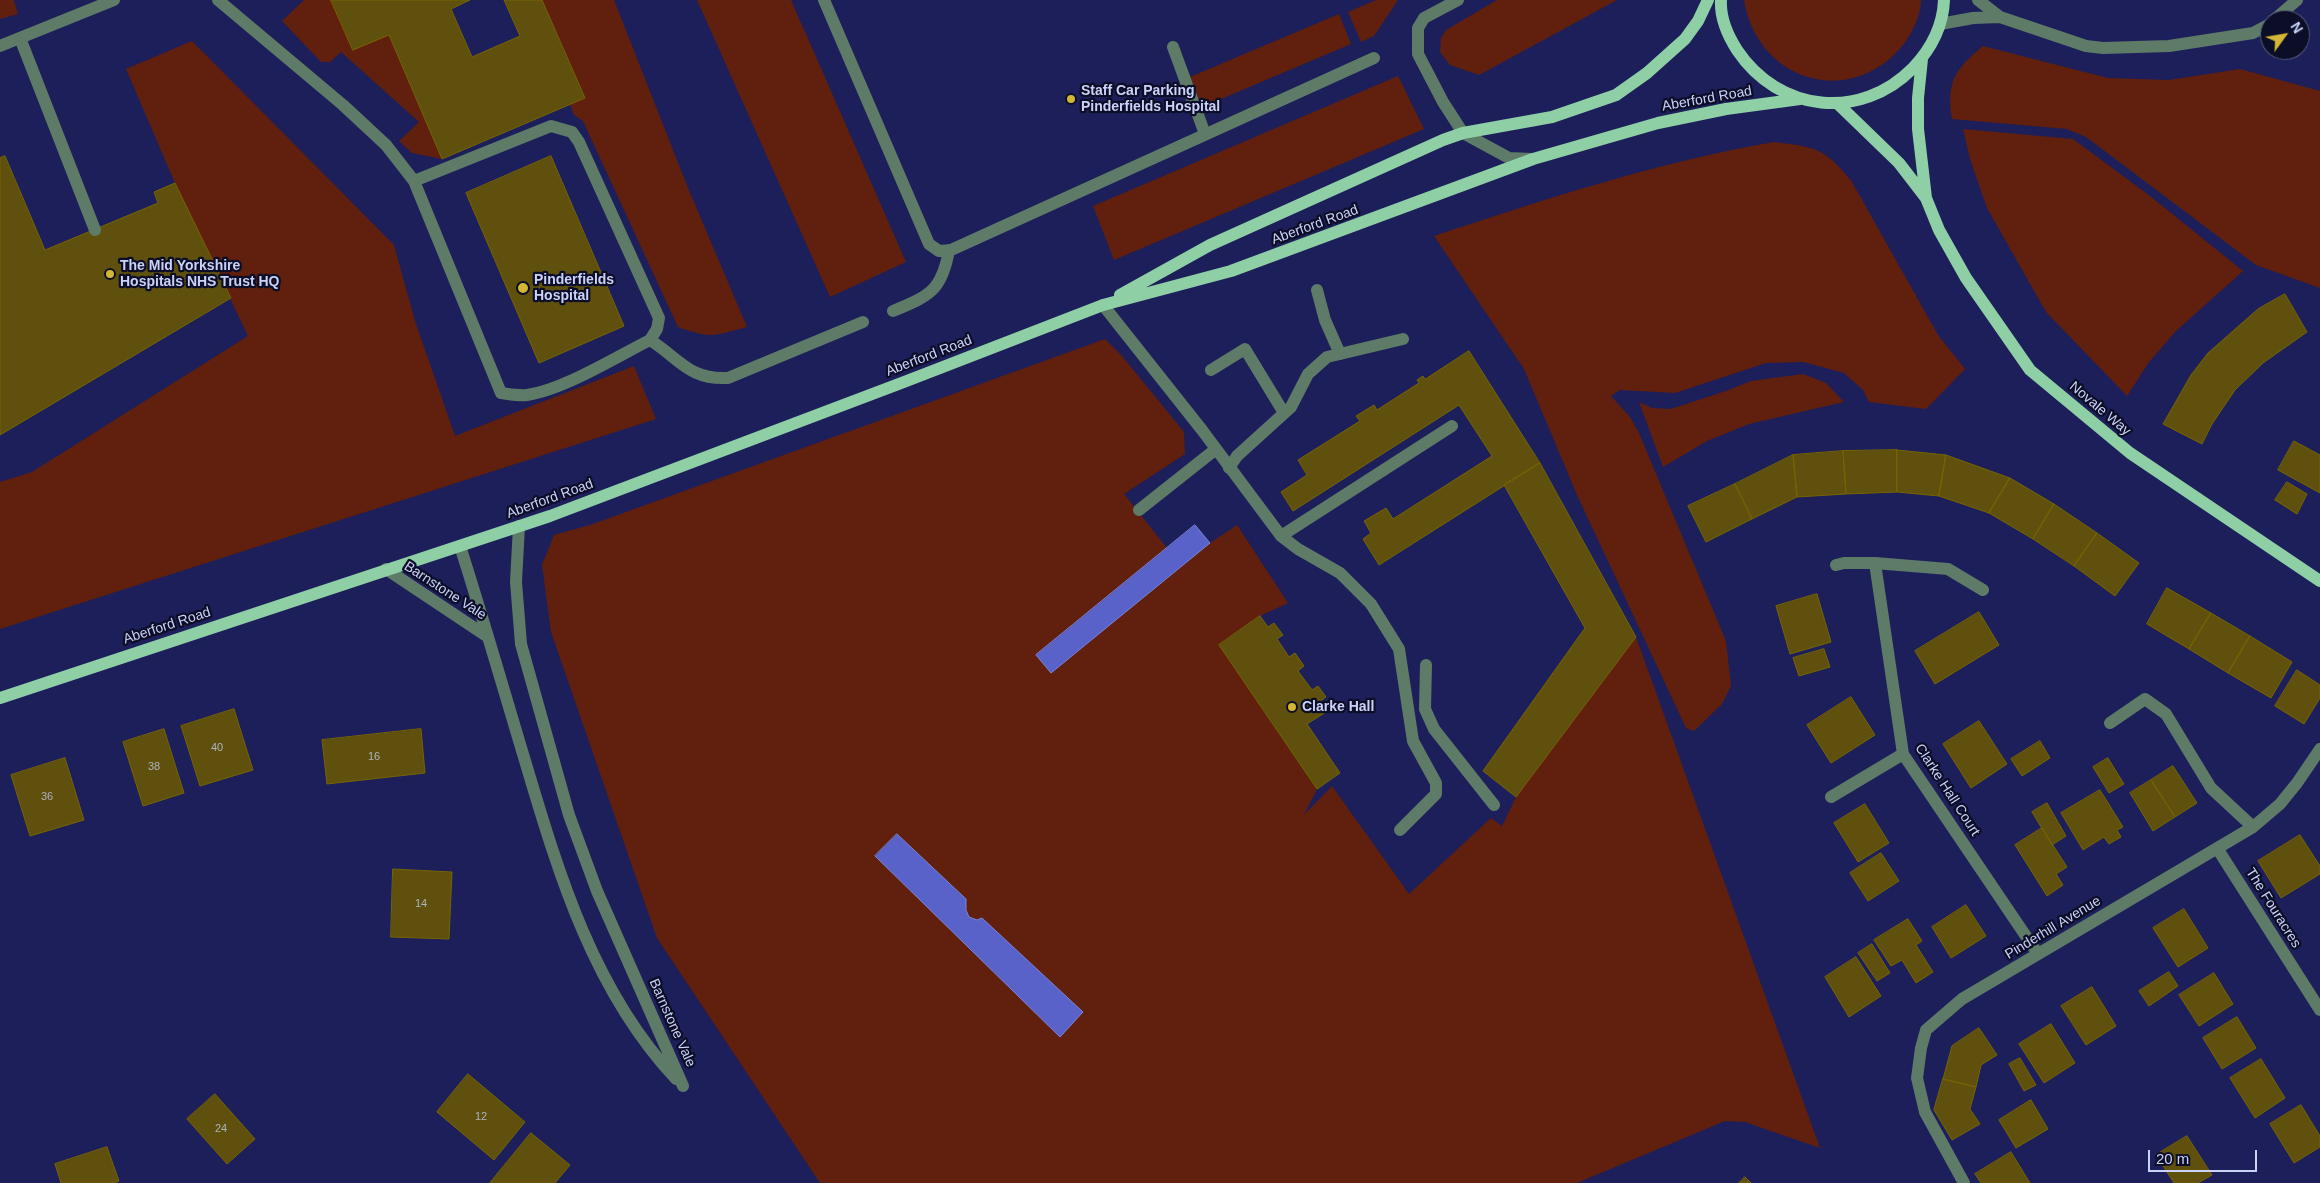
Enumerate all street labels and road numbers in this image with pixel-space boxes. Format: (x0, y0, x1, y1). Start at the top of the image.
street label: Aberford Road (1661, 83, 1753, 115)
street label: Aberford Road (1269, 202, 1361, 248)
street label: Aberford Road (883, 332, 975, 380)
street label: Novale Way (2066, 378, 2134, 440)
street label: Aberford Road (504, 476, 596, 522)
street label: Barnstone Vale (401, 558, 489, 624)
street label: Aberford Road (121, 604, 213, 648)
street label: Clarke Hall Court (1911, 741, 1983, 839)
street label: The Fouracres (2242, 865, 2304, 951)
street label: Pinderhill Avenue (2002, 893, 2104, 963)
street label: Barnstone Vale (645, 976, 699, 1070)

